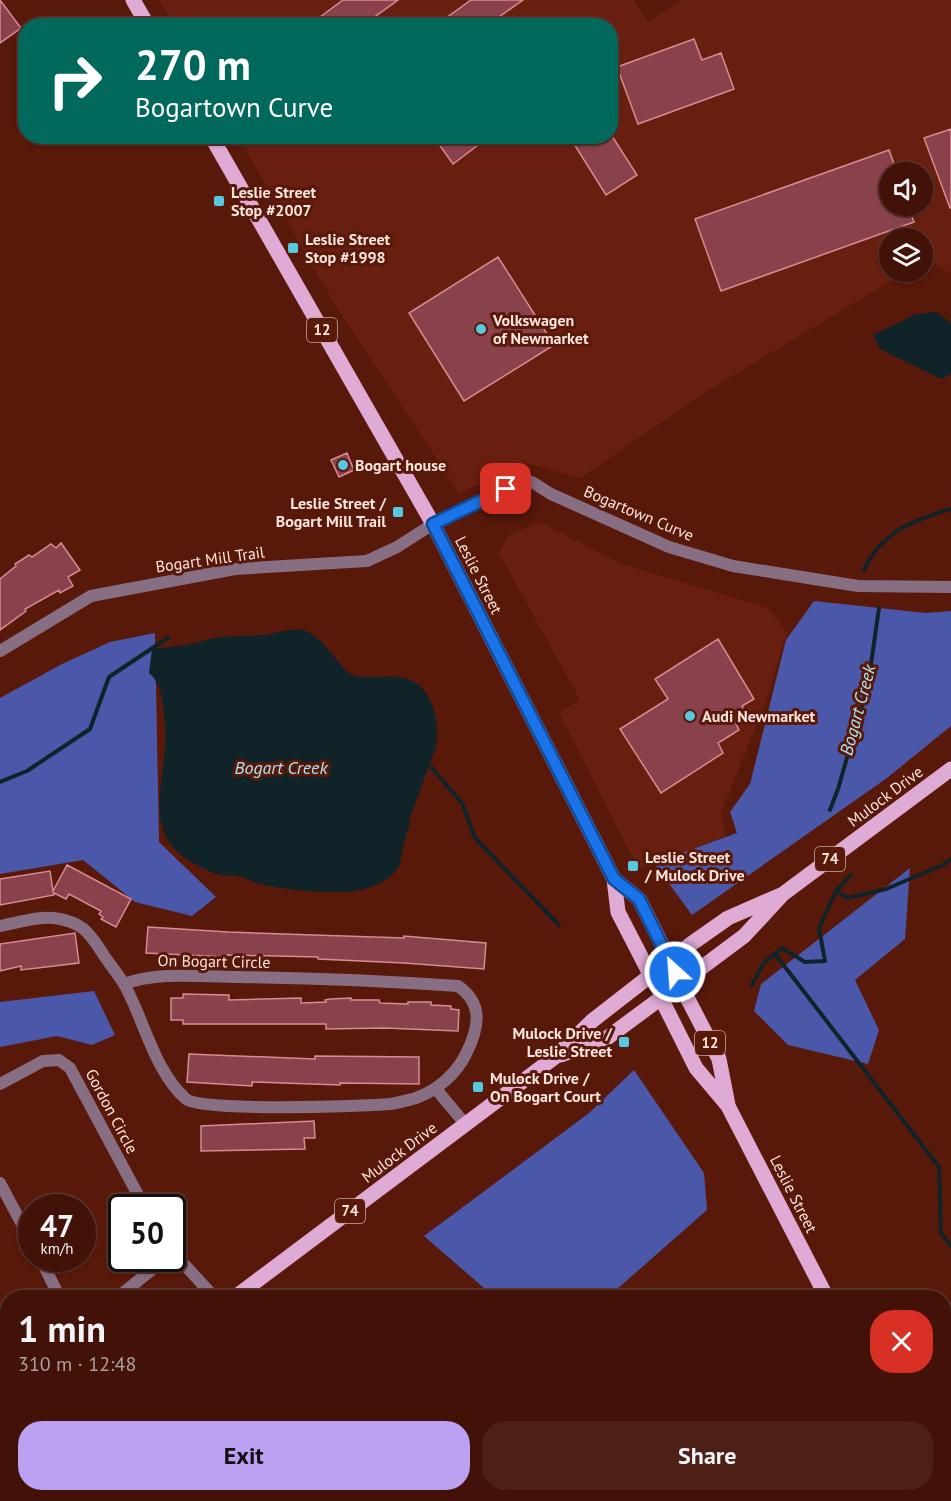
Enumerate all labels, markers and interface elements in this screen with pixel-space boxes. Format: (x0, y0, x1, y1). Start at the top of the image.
text: 270 m (135, 37, 251, 92)
icon: right (36, 42, 114, 120)
text: Bogartown Curve (135, 90, 333, 124)
map controls (879, 162, 933, 282)
button: sound (879, 162, 933, 216)
place label: Leslie Street Stop #2007 (231, 182, 317, 220)
marker: Leslie Street Stop #2007 (212, 194, 226, 208)
button: layers (879, 228, 933, 282)
place label: Leslie Street Stop #1998 (305, 229, 391, 267)
marker: Leslie Street Stop #1998 (286, 241, 300, 255)
place label: Volkswagen of Newmarket (492, 310, 589, 348)
road number: 12 (307, 318, 337, 342)
marker: Volkswagen of Newmarket (474, 322, 488, 336)
place label: Bogart house (355, 455, 446, 475)
marker: Bogart house (336, 458, 350, 472)
pin (480, 463, 531, 514)
icon: arrive (489, 472, 522, 505)
street label: Bogartown Curve (581, 481, 697, 545)
place label: Leslie Street / Bogart Mill Trail (276, 493, 386, 531)
marker: Leslie Street / Bogart Mill Trail (391, 505, 405, 519)
street label: Leslie Street (451, 533, 507, 618)
street label: Bogart Mill Trail (154, 541, 266, 577)
water label: Bogart Creek (834, 661, 881, 758)
place label: Audi Newmarket (702, 706, 816, 726)
marker: Audi Newmarket (683, 709, 697, 723)
water label: Bogart Creek (234, 756, 328, 779)
street label: Mulock Drive (843, 761, 927, 831)
place label: Leslie Street / Mulock Drive (644, 847, 745, 885)
road number: 74 (815, 847, 845, 871)
marker: Leslie Street / Mulock Drive (626, 859, 640, 873)
position arrow (643, 940, 707, 1004)
street label: On Bogart Circle (157, 950, 271, 972)
place label: Mulock Drive / Leslie Street (512, 1023, 612, 1061)
road number: 12 (695, 1031, 725, 1055)
marker: Mulock Drive / Leslie Street (617, 1035, 631, 1049)
street label: Gordon Circle (81, 1065, 143, 1157)
place label: Mulock Drive / On Bogart Court (490, 1068, 601, 1106)
marker: Mulock Drive / On Bogart Court (471, 1080, 485, 1094)
street label: Mulock Drive (357, 1117, 441, 1187)
street label: Leslie Street (766, 1152, 822, 1237)
speed limit sign: 50 (108, 1194, 186, 1272)
road number: 74 (335, 1199, 365, 1223)
text: 47 (40, 1206, 74, 1245)
text: km/h (41, 1239, 73, 1258)
text: 1 min (18, 1305, 106, 1352)
button: close (870, 1310, 933, 1373)
text: 310 m · 12:48 (18, 1351, 136, 1377)
button: Exit (18, 1421, 470, 1490)
button: Share (482, 1421, 933, 1490)

